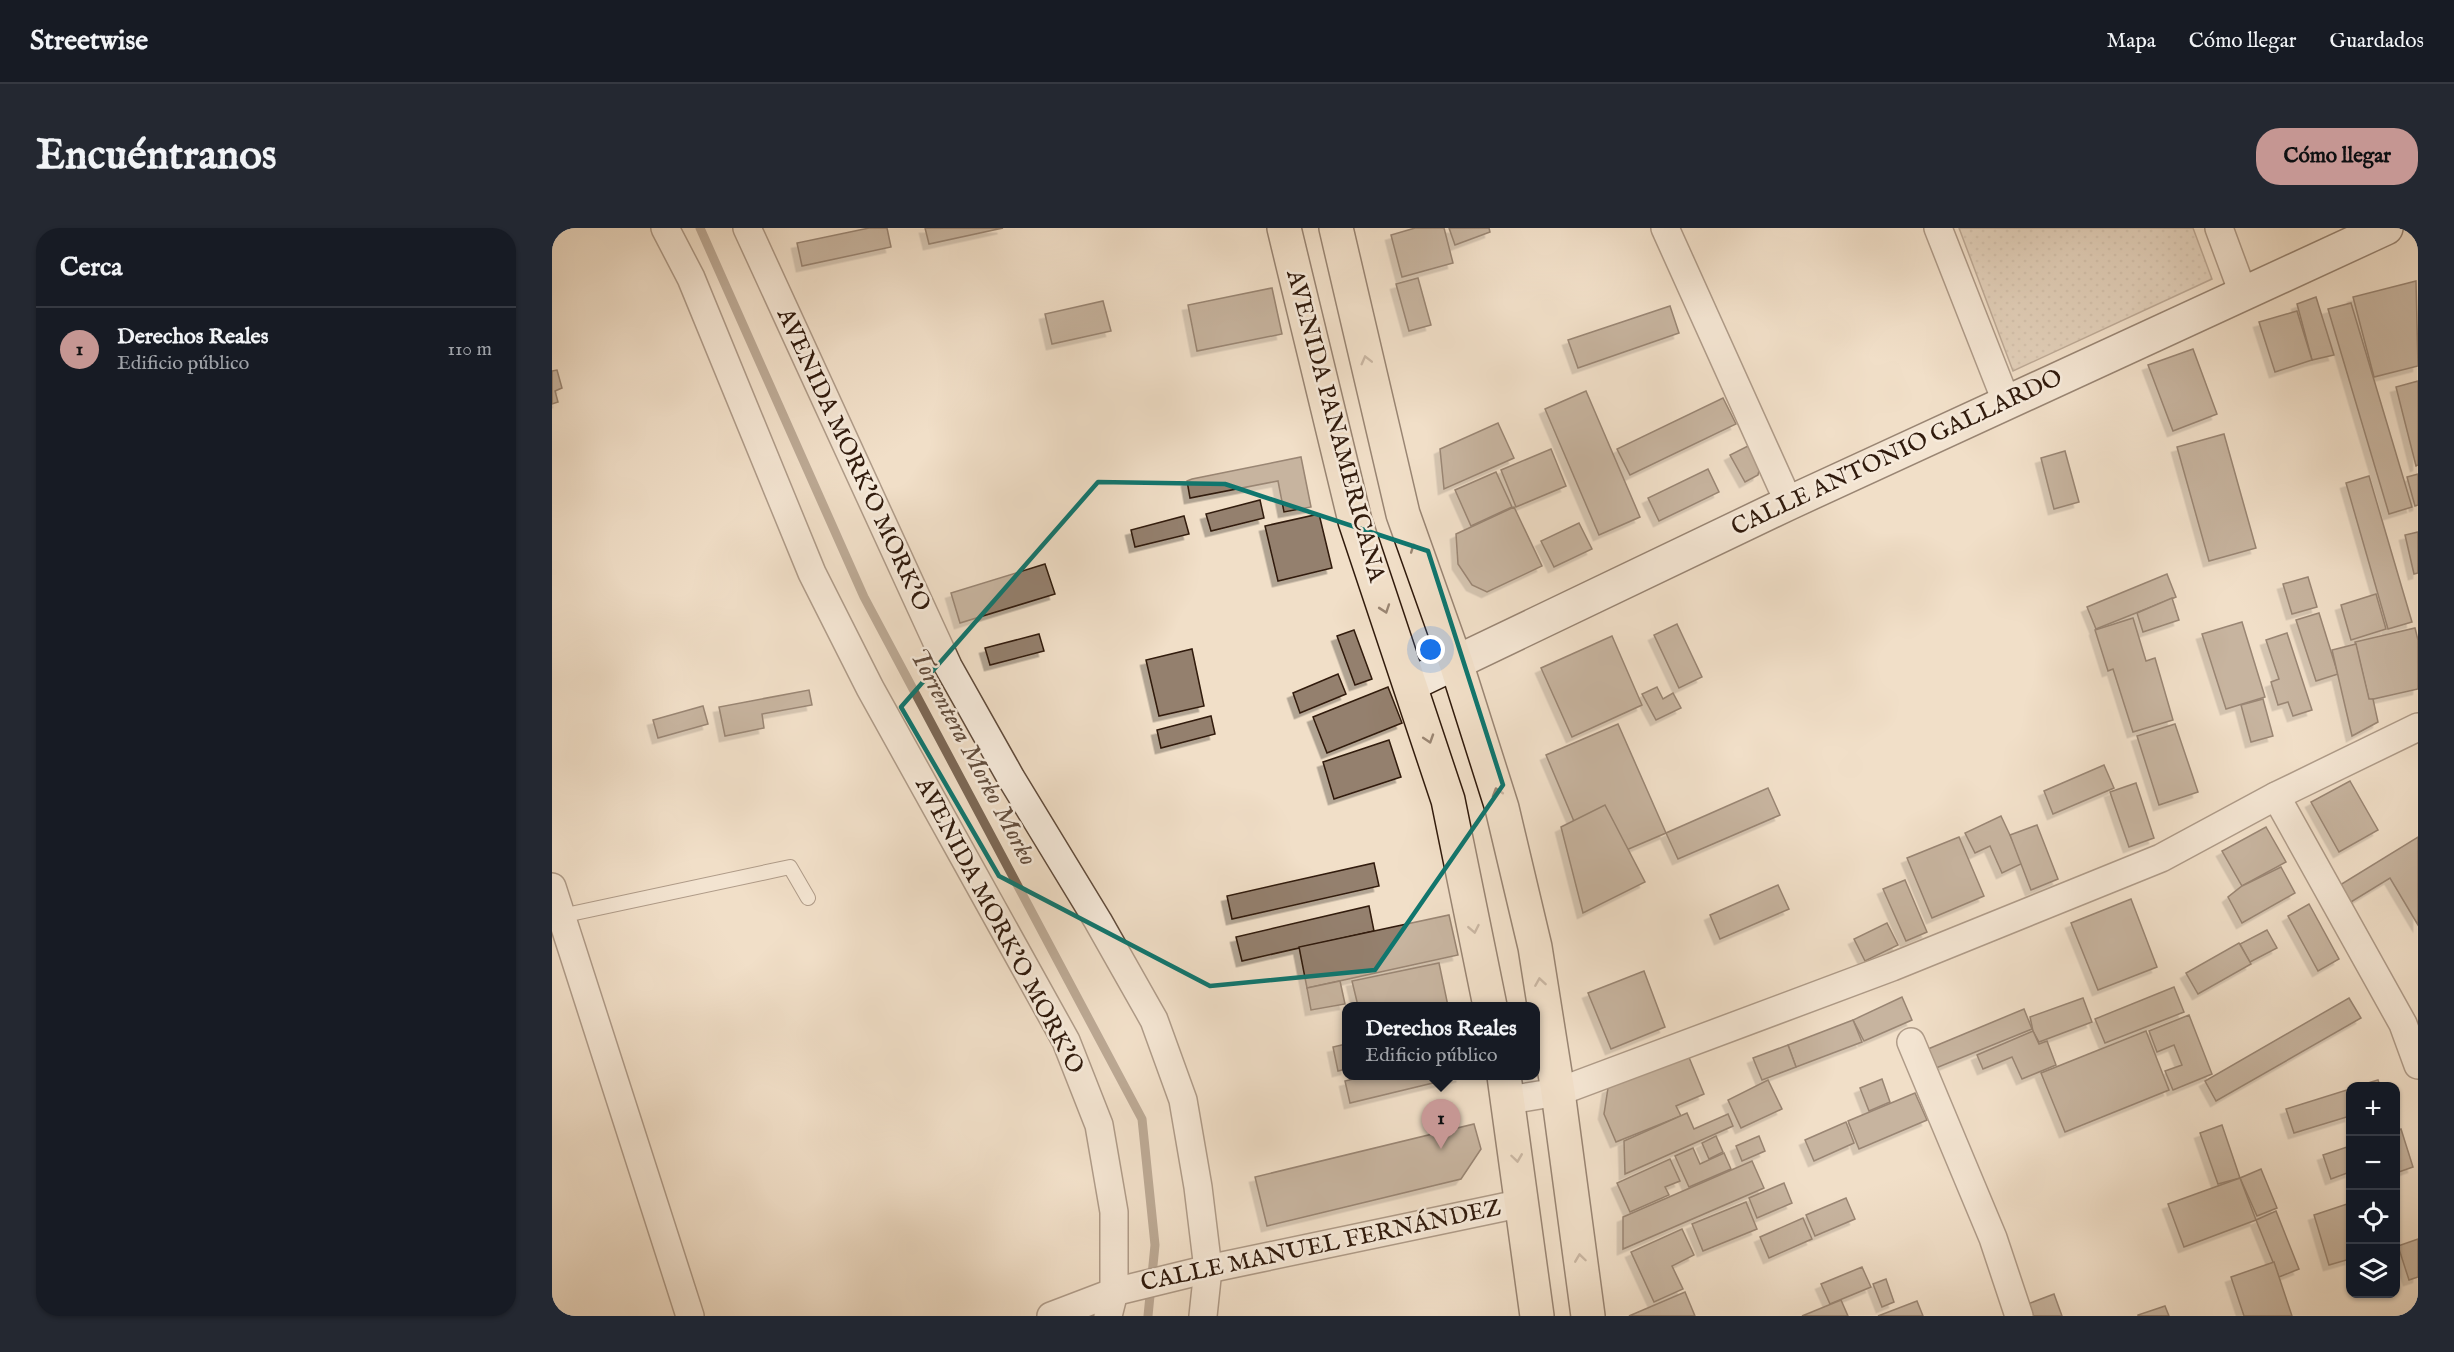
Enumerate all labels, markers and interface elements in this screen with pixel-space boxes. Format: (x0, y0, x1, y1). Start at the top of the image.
text: Streetwise (30, 24, 148, 59)
text: Mapa (2107, 28, 2156, 55)
text: Cómo llegar (2189, 28, 2296, 55)
text: Guardados (2329, 28, 2424, 55)
button: Cómo llegar (2256, 128, 2418, 185)
text: Encuéntranos (36, 130, 277, 183)
text: Cerca (60, 251, 122, 284)
street label: AVENIDA PANAMERICANA (1278, 266, 1392, 586)
street label: AVENIDA MORK'O MORK'O (769, 302, 937, 617)
text: Derechos Reales (117, 323, 268, 351)
text: 1 (76, 337, 83, 362)
text: 110 m (448, 337, 492, 362)
text: Edificio público (117, 351, 249, 376)
one-way arrow (1360, 355, 1373, 365)
street label: CALLE ANTONIO GALLARDO (1726, 362, 2068, 544)
one-way arrow (1410, 543, 1422, 554)
one-way arrow (1378, 603, 1391, 614)
your location (1416, 635, 1445, 664)
water label: Torrentera Morko Morko (902, 643, 1044, 871)
one-way arrow (1421, 733, 1434, 744)
street label: AVENIDA MORK'O MORK'O (907, 772, 1090, 1079)
one-way arrow (1491, 787, 1504, 798)
one-way arrow (1467, 923, 1480, 933)
one-way arrow (1534, 977, 1547, 987)
popup (1342, 1002, 1540, 1080)
text: Derechos Reales (1365, 1015, 1517, 1043)
text: Edificio público (1365, 1043, 1498, 1068)
map controls (2346, 1082, 2400, 1298)
button: + (2346, 1082, 2400, 1136)
pin: 1 (1422, 1100, 1460, 1149)
button: − (2346, 1136, 2400, 1190)
one-way arrow (1510, 1154, 1522, 1163)
button: locate (2346, 1190, 2400, 1244)
street label: CALLE MANUEL FERNÁNDEZ (1138, 1193, 1504, 1299)
button: layers (2346, 1244, 2400, 1298)
one-way arrow (1574, 1253, 1587, 1263)

